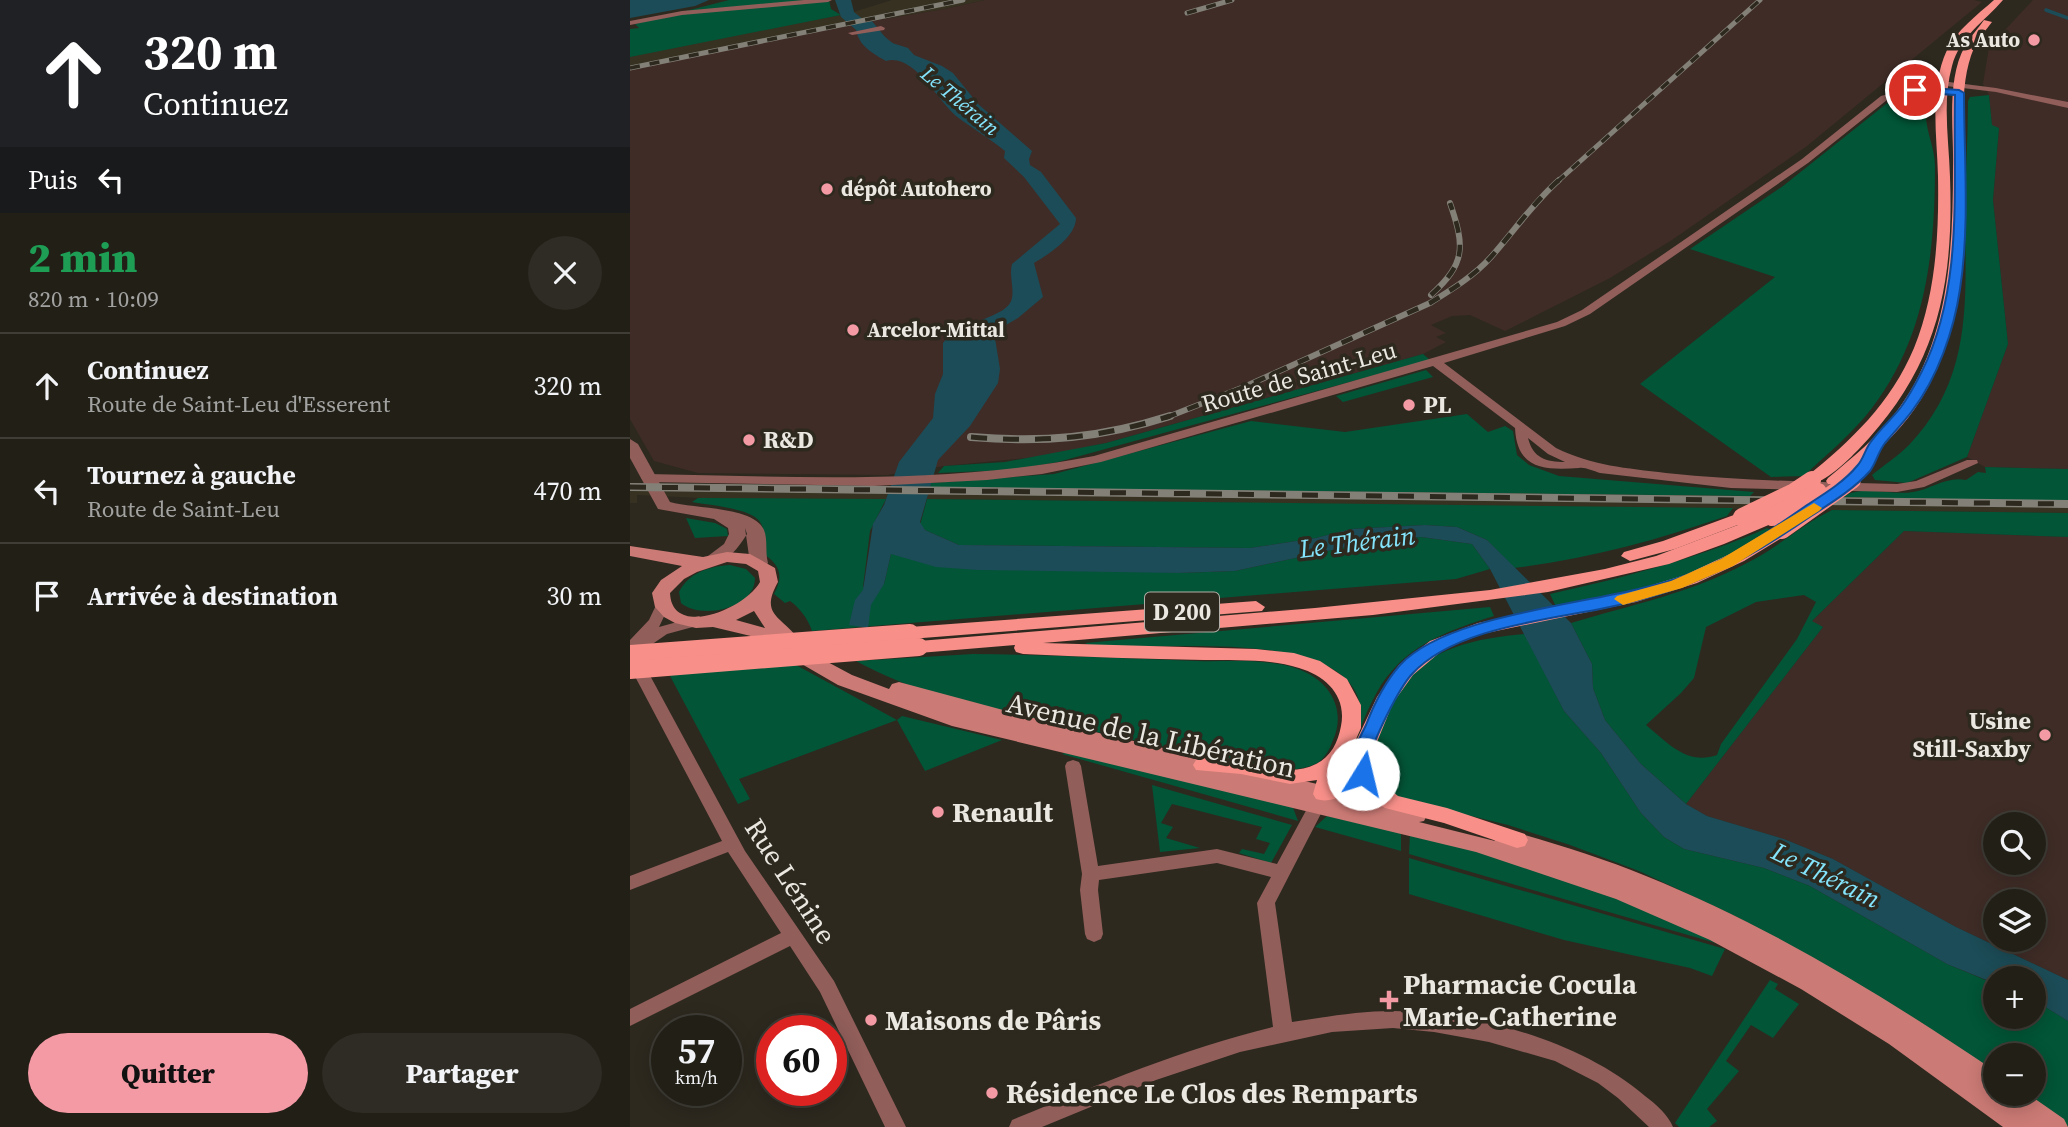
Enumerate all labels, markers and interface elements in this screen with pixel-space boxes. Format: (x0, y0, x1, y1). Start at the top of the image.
text: 320 m (143, 18, 278, 85)
place label: As Auto (1946, 25, 2020, 54)
icon: ahead (28, 28, 119, 119)
marker: As Auto (2026, 32, 2042, 48)
water label: Le Thérain (914, 59, 1006, 142)
pin (1885, 60, 1945, 120)
icon: arrive (1896, 71, 1934, 109)
text: Continuez (143, 82, 288, 126)
icon: left (92, 161, 130, 199)
text: Puis (28, 162, 78, 198)
place label: dépôt Autohero (841, 174, 992, 203)
marker: dépôt Autohero (819, 181, 835, 197)
text: 2 min (28, 228, 138, 286)
button: close (528, 236, 602, 310)
text: 820 m · 10:09 (28, 283, 159, 315)
place label: Arcelor-Mittal (867, 315, 1005, 344)
marker: Arcelor-Mittal (845, 322, 861, 338)
street label: Route de Saint-Leu (1198, 333, 1400, 420)
text: Continuez (87, 352, 208, 388)
icon: ahead (28, 367, 66, 405)
text: 320 m (534, 368, 602, 404)
text: Route de Saint-Leu d'Esserent (87, 388, 390, 420)
place label: PL (1423, 388, 1451, 421)
marker: PL (1401, 397, 1417, 413)
place label: R&D (763, 423, 814, 456)
marker: R&D (741, 432, 757, 448)
text: Tournez à gauche (87, 457, 296, 493)
icon: left (28, 472, 66, 510)
text: 470 m (534, 473, 602, 509)
text: Route de Saint-Leu (87, 493, 280, 525)
water label: Le Thérain (1296, 517, 1417, 567)
icon: arrive (28, 577, 66, 615)
text: Arrivée à destination (87, 578, 338, 614)
text: 30 m (547, 578, 602, 614)
road number: D 200 (1145, 592, 1219, 632)
street label: Avenue de la Libération (1003, 683, 1299, 787)
place label: Usine Still-Saxby (1913, 704, 2031, 765)
marker: Usine Still-Saxby (2037, 727, 2053, 743)
position arrow (1326, 737, 1400, 811)
place label: Renault (952, 793, 1054, 831)
marker: Renault (930, 804, 946, 820)
street label: Rue Lénine (736, 811, 846, 951)
map controls (1983, 812, 2046, 1106)
button: search (1983, 812, 2046, 875)
water label: Le Thérain (1765, 833, 1886, 917)
button: layers (1983, 889, 2046, 952)
place label: Pharmacie Cocula Marie-Catherine (1403, 965, 1637, 1035)
button: + (1983, 966, 2046, 1029)
marker: Pharmacie Cocula Marie-Catherine (1381, 992, 1397, 1008)
place label: Maisons de Pâris (885, 1001, 1101, 1039)
marker: Maisons de Pâris (863, 1012, 879, 1028)
speed limit sign: 60 (756, 1015, 847, 1106)
text: 57 (678, 1027, 715, 1075)
button: Quitter (28, 1033, 308, 1113)
button: Partager (322, 1033, 602, 1113)
button: − (1983, 1043, 2046, 1106)
text: km/h (675, 1065, 718, 1090)
place label: Résidence Le Clos des Remparts (1006, 1074, 1418, 1112)
marker: Résidence Le Clos des Remparts (984, 1085, 1000, 1101)

